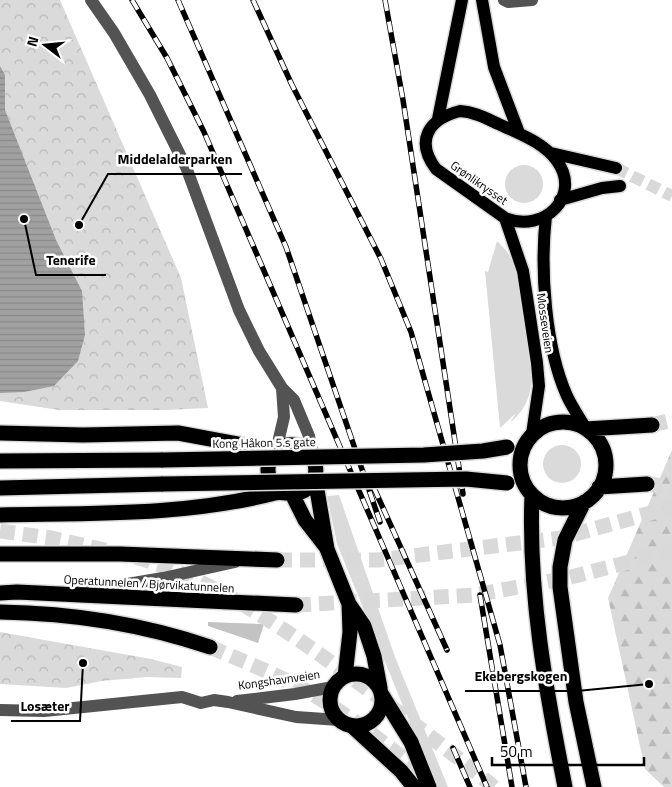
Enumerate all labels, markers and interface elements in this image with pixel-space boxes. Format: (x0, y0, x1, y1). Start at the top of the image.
north arrow (20, 20, 70, 70)
text: N (21, 34, 43, 49)
callout: Middelalderparken (108, 145, 242, 174)
text: Middelalderparken (118, 148, 232, 169)
street label: Grønlikrysset (447, 156, 513, 210)
callout: Tenerife (36, 246, 106, 275)
text: Tenerife (46, 249, 96, 270)
street label: Mosseveien (532, 292, 559, 354)
street label: Kong Håkon 5.s gate (212, 432, 316, 453)
street label: Operatunnelen / Bjørvikatunnelen (63, 570, 235, 597)
callout: Ekebergskogen (465, 662, 577, 691)
street label: Kongshavnveien (237, 664, 321, 695)
text: Ekebergskogen (475, 665, 567, 686)
callout: Losæter (11, 692, 80, 721)
text: Losæter (20, 695, 70, 716)
scale bar (492, 734, 644, 766)
text: 50 m (500, 740, 533, 763)

